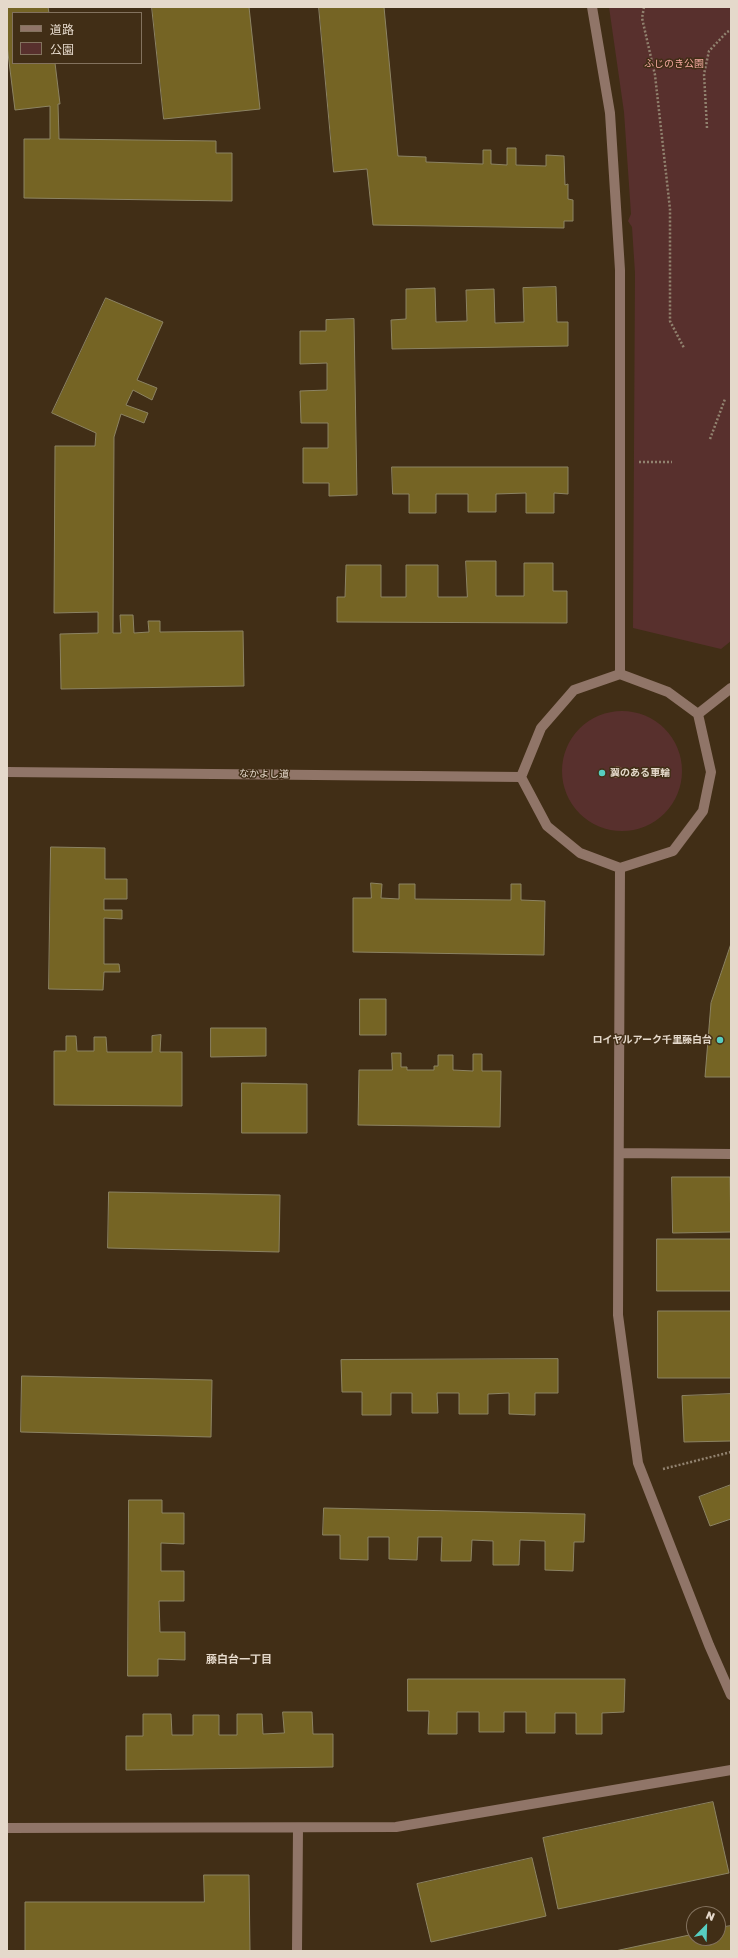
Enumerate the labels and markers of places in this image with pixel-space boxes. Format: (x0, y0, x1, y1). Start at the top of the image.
place label: 翼のある車輪 (610, 767, 670, 779)
marker: 翼のある車輪 (597, 768, 607, 778)
place label: ロイヤルアーク千里藤白台 (593, 1034, 712, 1046)
marker: ロイヤルアーク千里藤白台 (715, 1035, 725, 1045)

